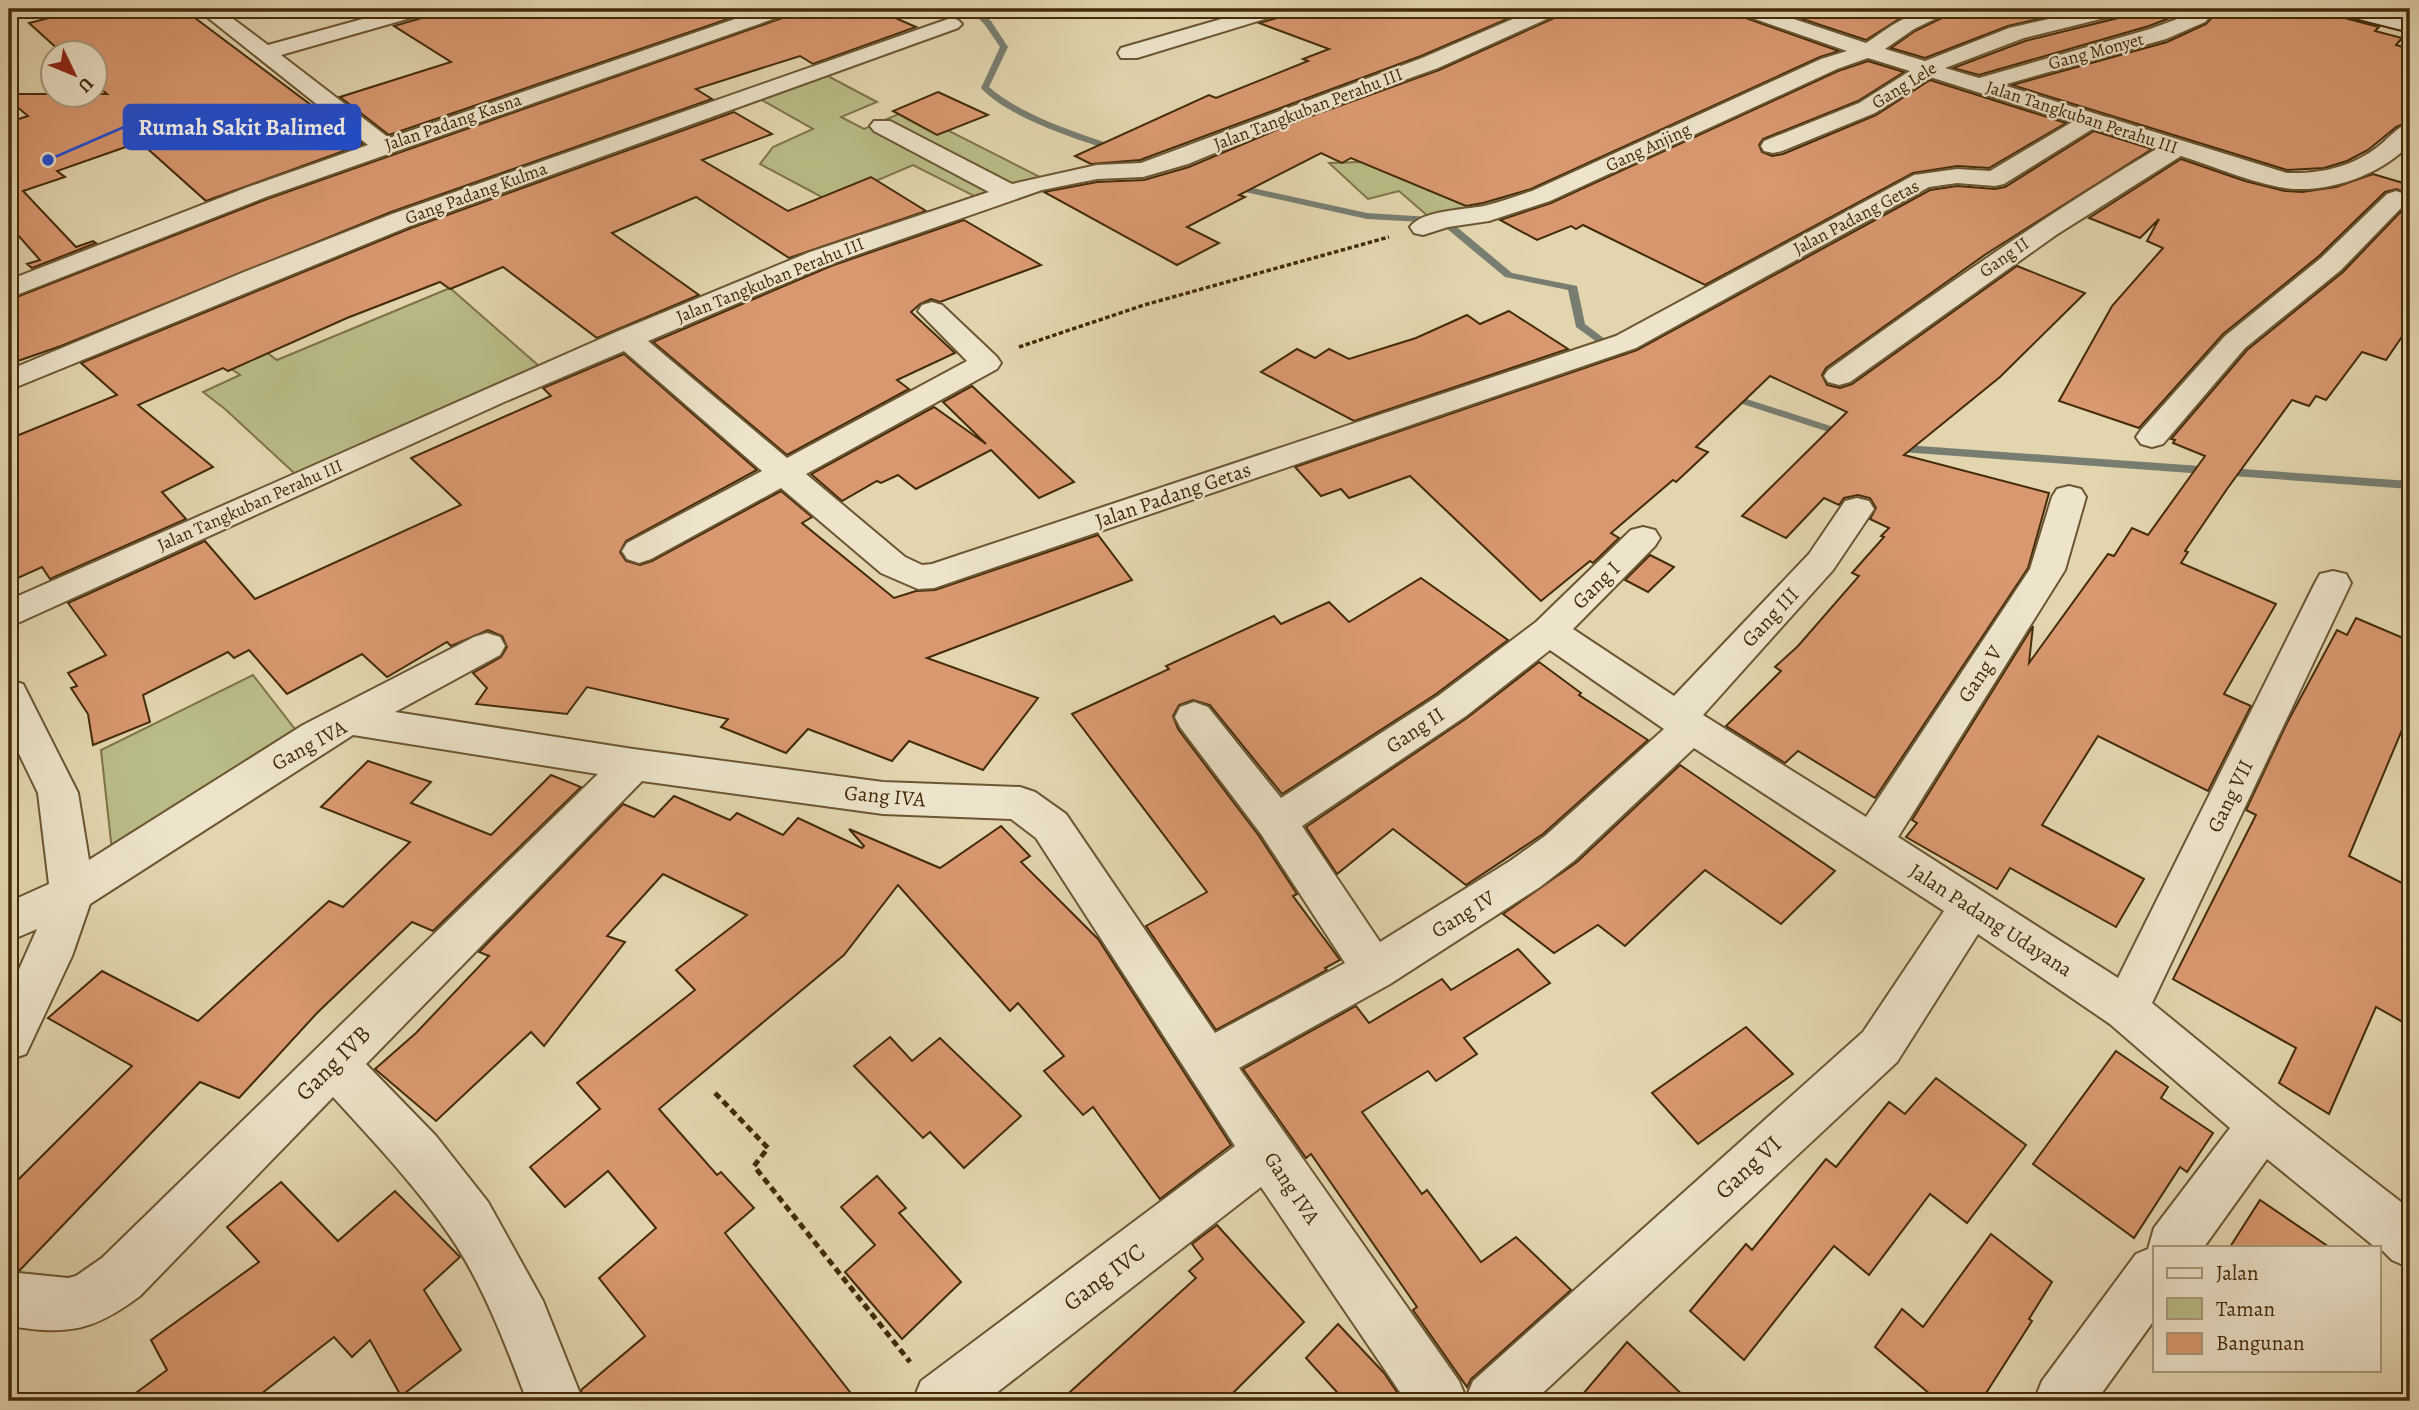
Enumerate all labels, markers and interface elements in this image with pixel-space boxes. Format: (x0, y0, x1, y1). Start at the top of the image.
street label: Gang Monyet (2046, 27, 2146, 75)
north arrow (38, 38, 108, 108)
street label: Gang Lele (1867, 56, 1941, 114)
street label: Jalan Tangkuban Perahu III (1210, 62, 1406, 156)
text: U (72, 71, 99, 99)
street label: Jalan Tangkuban Perahu III (1983, 75, 2181, 159)
street label: Jalan Padang Kasna (381, 87, 525, 157)
callout: Rumah Sakit Balimed (124, 105, 360, 149)
text: Rumah Sakit Balimed (138, 112, 347, 143)
street label: Gang Anjing (1602, 117, 1694, 177)
street label: Gang Padang Kulma (402, 156, 551, 230)
street label: Jalan Padang Getas (1789, 174, 1923, 260)
street label: Jalan Tangkuban Perahu III (673, 231, 867, 329)
street label: Gang II (1974, 231, 2034, 283)
street label: Jalan Tangkuban Perahu III (154, 453, 346, 557)
street label: Jalan Padang Getas (1091, 455, 1255, 535)
street label: Gang I (1566, 555, 1626, 615)
street label: Gang III (1735, 581, 1805, 653)
street label: Gang V (1951, 640, 2009, 708)
street label: Gang II (1380, 700, 1450, 760)
street label: Gang IVA (267, 713, 352, 777)
street label: Gang VII (2200, 755, 2260, 837)
street label: Gang IVA (843, 778, 928, 814)
street label: Jalan Padang Udayana (1904, 857, 2078, 983)
street label: Gang IV (1426, 883, 1500, 944)
street label: Gang IVB (288, 1018, 378, 1108)
street label: Gang VI (1708, 1128, 1788, 1206)
street label: Gang IVA (1258, 1146, 1327, 1230)
street label: Gang IVC (1057, 1236, 1151, 1318)
legend (2153, 1246, 2380, 1372)
text: Jalan (2216, 1259, 2258, 1287)
text: Taman (2216, 1295, 2275, 1323)
text: Bangunan (2216, 1329, 2305, 1357)

